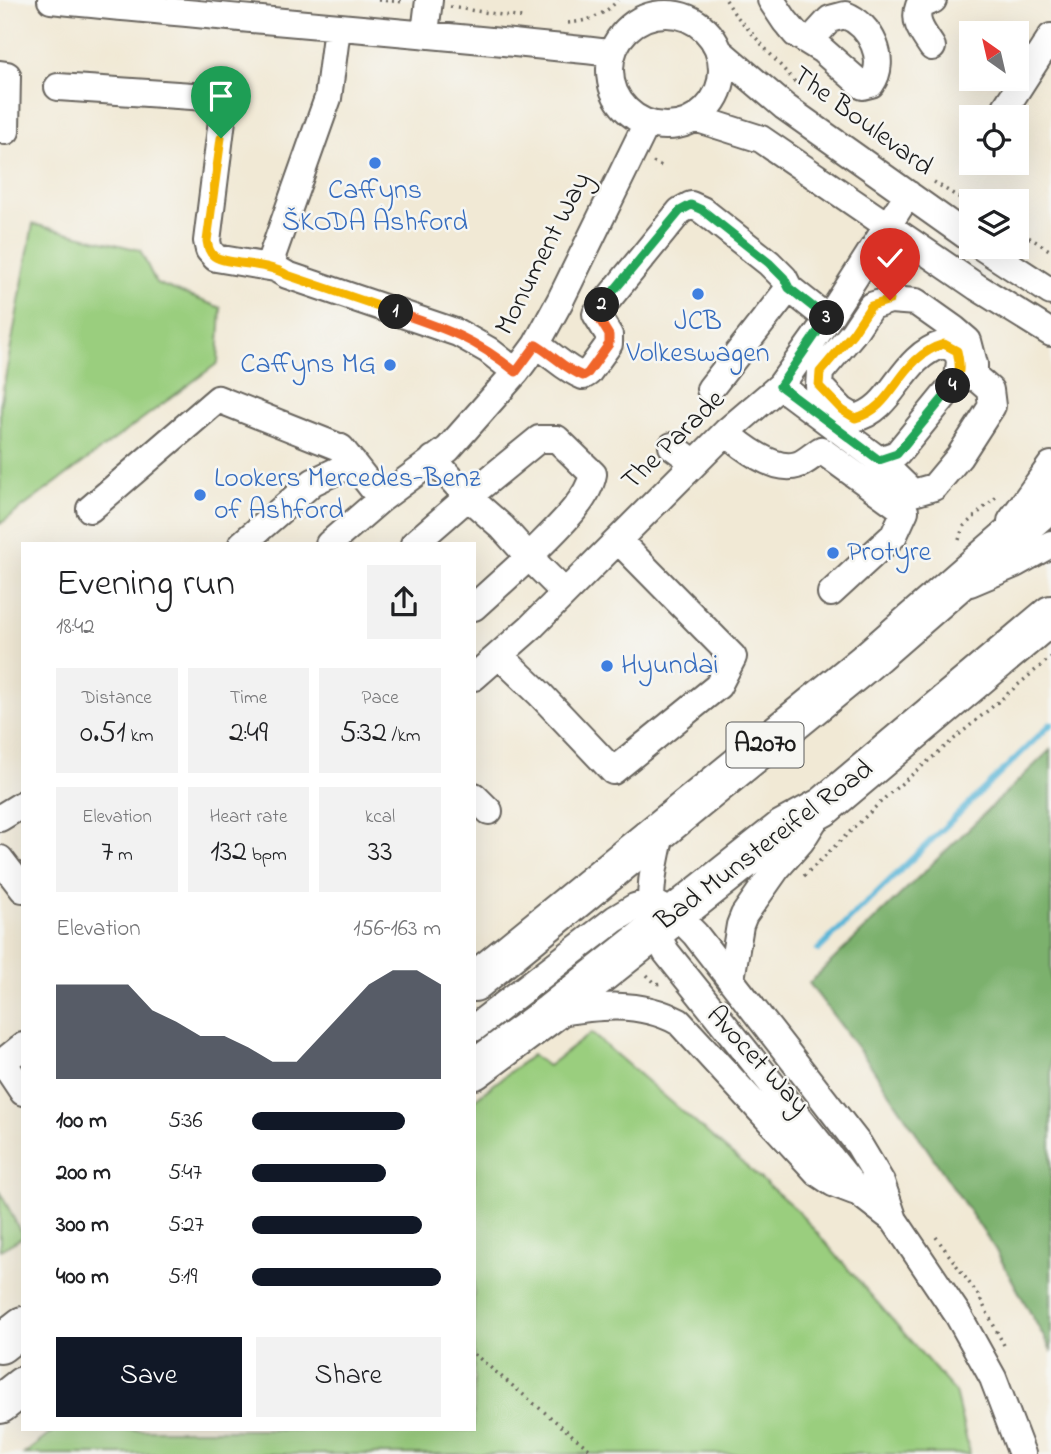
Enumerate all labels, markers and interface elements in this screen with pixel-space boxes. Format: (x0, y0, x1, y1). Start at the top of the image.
north arrow (959, 21, 1029, 91)
map controls (959, 21, 1029, 259)
street label: The Boulevard (783, 57, 941, 187)
pin (191, 66, 251, 138)
icon: arrive (202, 77, 240, 115)
button: locate (959, 105, 1029, 175)
marker: Caffyns ŠKODA Ashford (367, 155, 383, 171)
street label: Monument Way (485, 165, 603, 343)
place label: Caffyns ŠKODA Ashford (282, 171, 468, 244)
button: layers (959, 189, 1029, 259)
pin (860, 228, 920, 300)
icon: check (871, 239, 909, 277)
marker: JCB Volkeswagen (690, 286, 706, 302)
pin: 2 (584, 288, 620, 322)
text: 2 (597, 291, 606, 318)
pin: 1 (378, 294, 414, 330)
text: 1 (392, 298, 399, 325)
pin: 3 (810, 300, 844, 336)
place label: JCB Volkeswagen (625, 302, 770, 375)
text: 3 (823, 304, 830, 331)
place label: Caffyns MG (240, 345, 376, 386)
marker: Caffyns MG (382, 357, 398, 373)
pin: 4 (936, 368, 970, 404)
text: 4 (949, 372, 956, 399)
street label: The Parade (613, 381, 736, 501)
place label: Lookers Mercedes-Benz of Ashford (214, 459, 481, 532)
marker: Lookers Mercedes-Benz of Ashford (192, 487, 208, 503)
place label: Protyre (847, 533, 931, 574)
marker: Protyre (825, 545, 841, 561)
text: Evening run (56, 557, 235, 613)
button: share (367, 565, 441, 639)
text: 18:42 (56, 611, 95, 644)
place label: Hyundai (621, 646, 718, 687)
marker: Hyundai (599, 658, 615, 674)
text: Distance (82, 685, 152, 712)
text: Time (230, 685, 267, 712)
text: Pace (362, 685, 399, 712)
text: 0.51 (80, 712, 126, 756)
text: 2:49 (229, 712, 268, 756)
text: 5:32 (340, 712, 387, 756)
road number: A2070 (726, 722, 804, 768)
text: km (126, 723, 154, 750)
text: /km (387, 723, 421, 750)
street label: Bad Munstereifel Road (646, 750, 883, 942)
text: Elevation (82, 804, 152, 831)
text: Heart rate (210, 804, 287, 831)
text: kcal (365, 804, 395, 831)
text: 7 (101, 831, 113, 875)
text: 132 (210, 831, 247, 875)
text: 33 (368, 831, 393, 875)
text: m (113, 842, 133, 869)
text: bpm (247, 842, 287, 869)
text: Elevation (56, 913, 141, 946)
text: 156–163 m (353, 913, 441, 946)
street label: Avocet Way (695, 997, 819, 1125)
text: 100 m (56, 1105, 107, 1138)
text: 5:36 (168, 1105, 203, 1138)
text: 200 m (56, 1157, 111, 1190)
text: 5:47 (168, 1157, 202, 1190)
text: 300 m (56, 1209, 109, 1242)
text: 5:27 (168, 1209, 204, 1242)
text: 400 m (56, 1261, 109, 1294)
text: 5:19 (168, 1261, 197, 1294)
button: Save (56, 1337, 242, 1417)
button: Share (256, 1337, 441, 1417)

